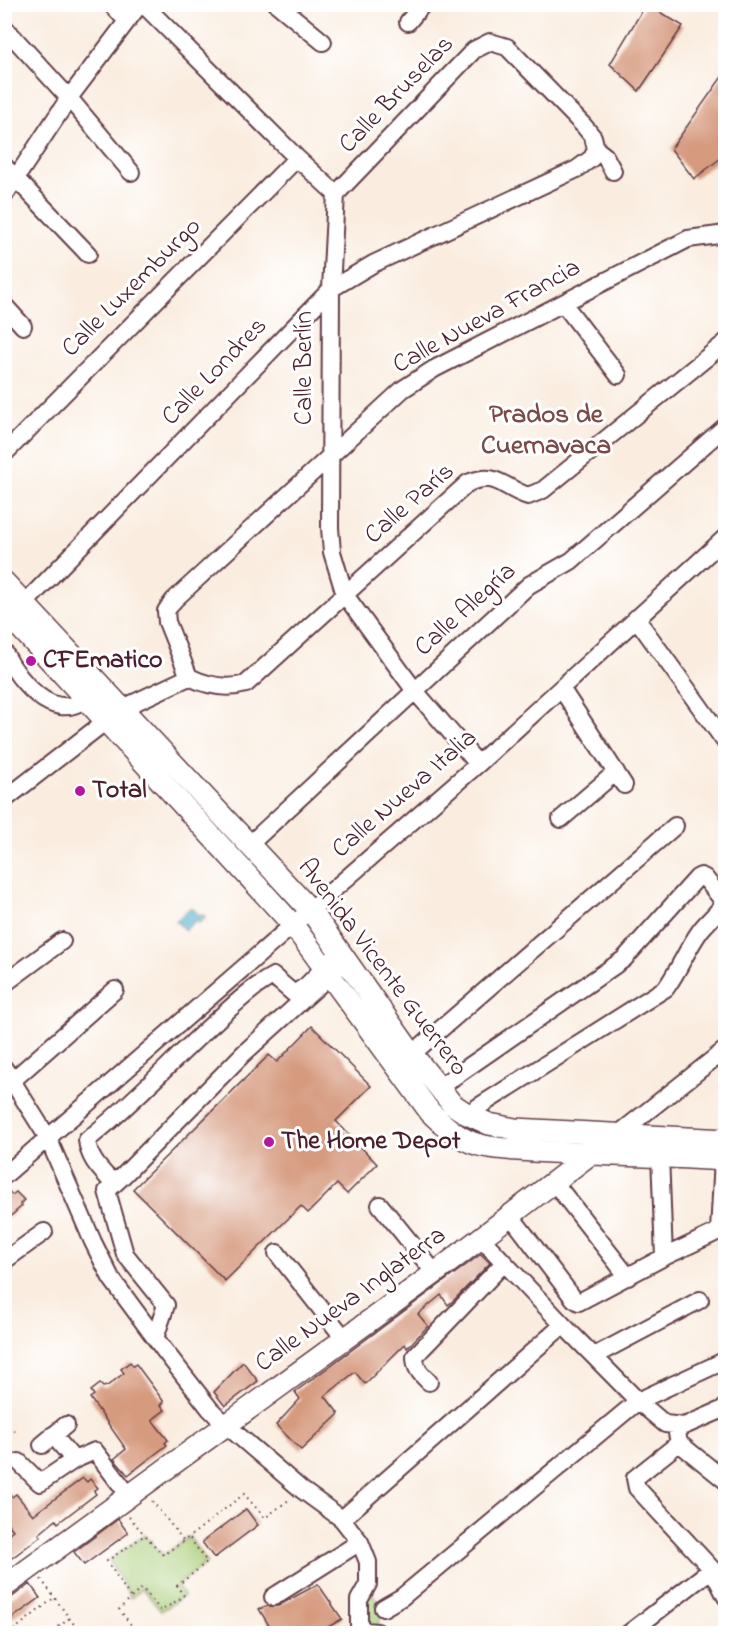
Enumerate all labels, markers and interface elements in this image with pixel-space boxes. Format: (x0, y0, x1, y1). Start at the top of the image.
street label: Calle Bruselas (331, 27, 463, 163)
street label: Calle Luxemburgo (53, 209, 211, 367)
street label: Calle Nueva Francia (386, 250, 588, 384)
street label: Calle Londres (153, 309, 277, 435)
street label: Calle Berlín (286, 311, 324, 425)
district label: Prados de Cuernavaca (481, 396, 611, 466)
street label: Calle París (357, 454, 463, 554)
street label: Calle Alegría (407, 554, 525, 666)
place label: CFEmatico (43, 642, 163, 680)
marker: CFEmatico (24, 654, 38, 668)
street label: Calle Nueva Italia (324, 720, 486, 868)
place label: Total (92, 772, 147, 810)
marker: Total (73, 784, 87, 798)
street label: Avenida Vicente Guerrero (287, 851, 477, 1085)
place label: The Home Depot (281, 1123, 461, 1161)
marker: The Home Depot (262, 1135, 276, 1149)
street label: Calle Nueva Inglaterra (247, 1218, 455, 1382)

